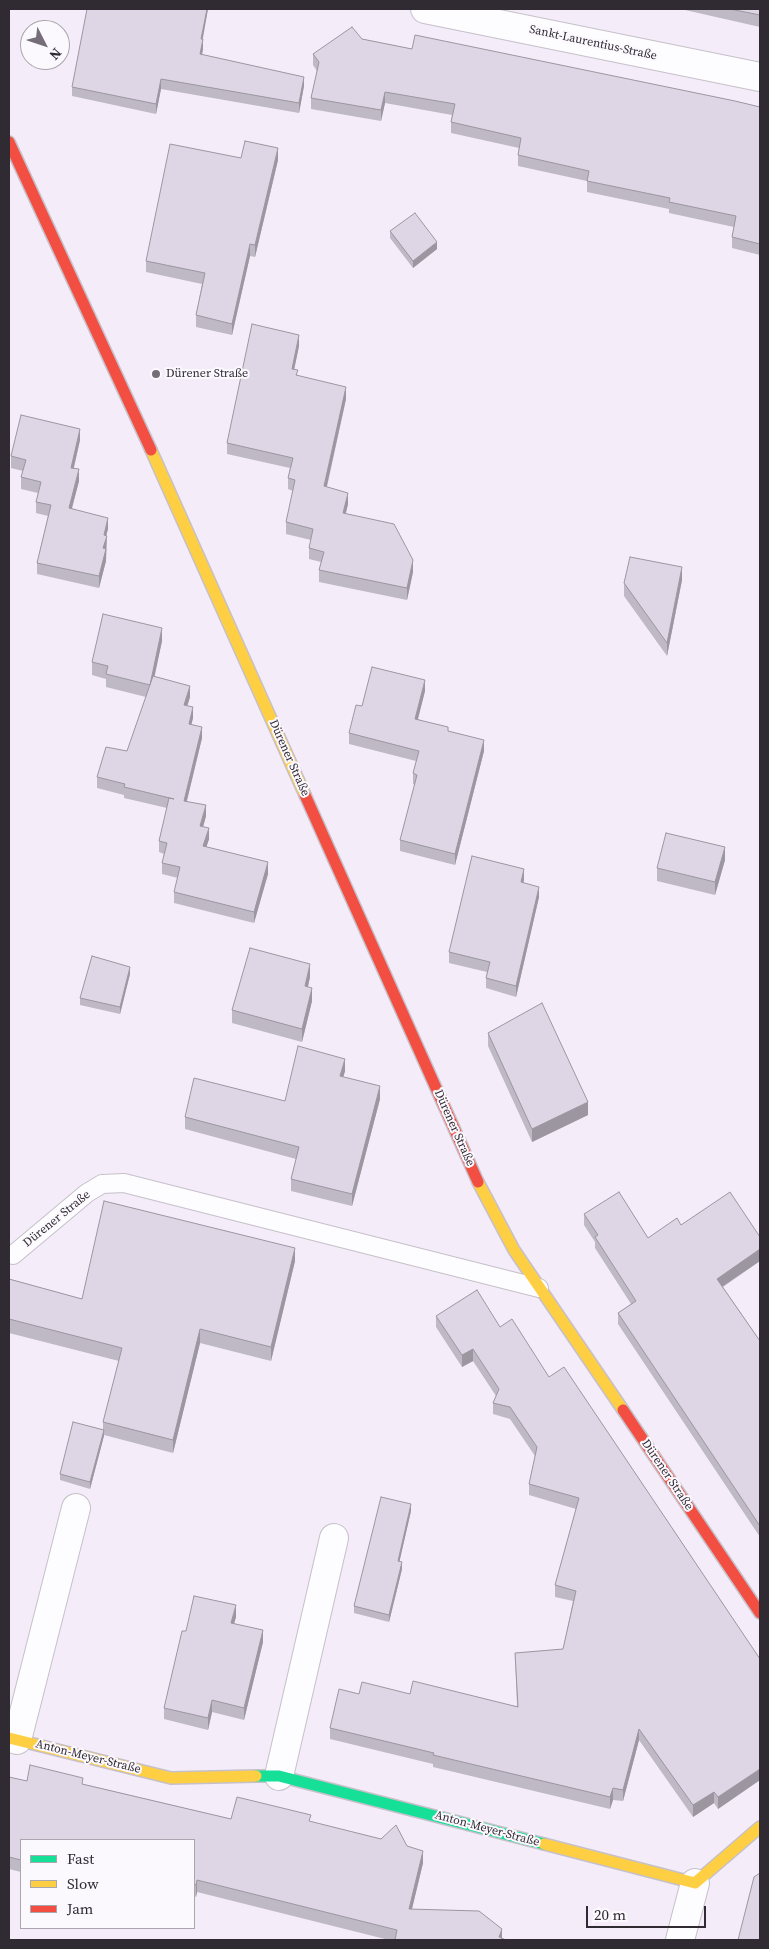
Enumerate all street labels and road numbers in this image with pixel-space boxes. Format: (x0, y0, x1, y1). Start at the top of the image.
street label: Sankt-Laurentius-Straße (528, 22, 658, 64)
street label: Dürener Straße (266, 718, 312, 798)
street label: Dürener Straße (431, 1088, 477, 1168)
street label: Dürener Straße (21, 1188, 93, 1250)
street label: Dürener Straße (638, 1437, 696, 1513)
street label: Anton-Meyer-Straße (34, 1737, 142, 1777)
street label: Anton-Meyer-Straße (433, 1808, 541, 1850)

